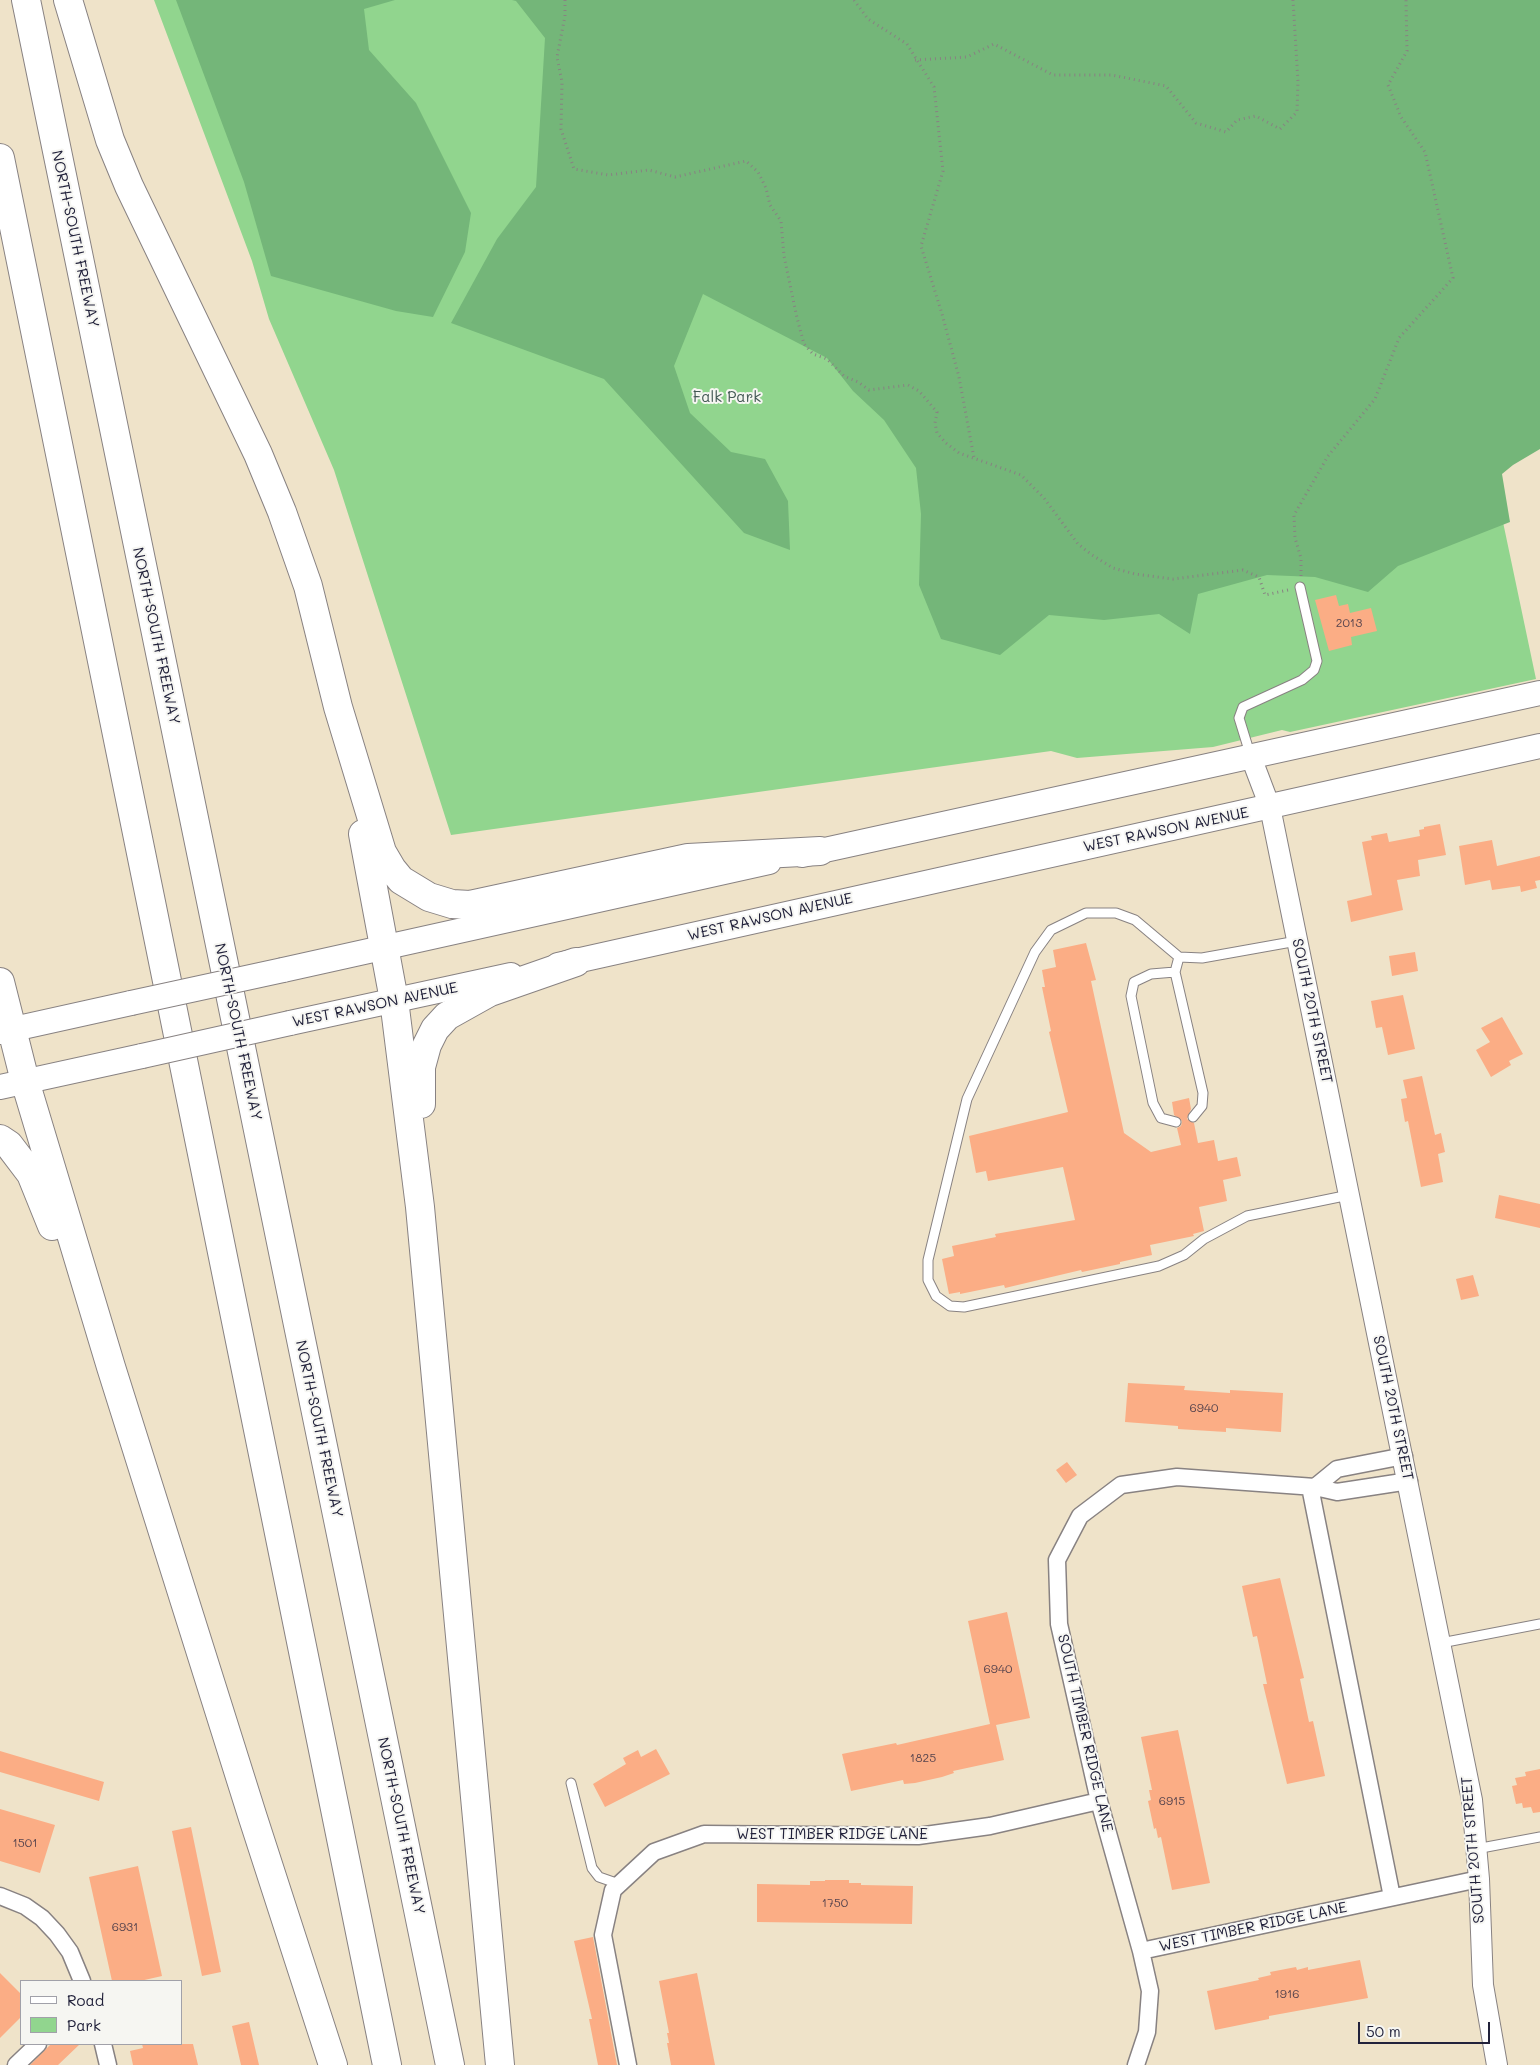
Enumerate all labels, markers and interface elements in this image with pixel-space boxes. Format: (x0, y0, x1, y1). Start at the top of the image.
street label: NORTH-SOUTH FREEWAY (47, 149, 103, 329)
park label: Falk Park (693, 388, 761, 406)
street label: NORTH-SOUTH FREEWAY (128, 546, 184, 726)
house number: 2013 (1336, 616, 1362, 630)
street label: WEST RAWSON AVENUE (1082, 804, 1250, 856)
street label: WEST RAWSON AVENUE (686, 889, 854, 945)
street label: SOUTH 20TH STREET (1288, 937, 1336, 1085)
street label: NORTH-SOUTH FREEWAY (210, 942, 266, 1122)
street label: WEST RAWSON AVENUE (291, 979, 459, 1031)
street label: SOUTH 20TH STREET (1369, 1334, 1417, 1482)
street label: NORTH-SOUTH FREEWAY (291, 1339, 347, 1519)
house number: 6940 (1190, 1401, 1218, 1415)
street label: SOUTH TIMBER RIDGE LANE (1053, 1632, 1117, 1834)
house number: 6940 (984, 1662, 1012, 1676)
street label: NORTH-SOUTH FREEWAY (373, 1736, 429, 1916)
house number: 1825 (910, 1751, 936, 1765)
street label: SOUTH 20TH STREET (1458, 1776, 1488, 1924)
house number: 6915 (1159, 1794, 1185, 1808)
street label: WEST TIMBER RIDGE LANE (736, 1825, 928, 1843)
house number: 1501 (12, 1836, 38, 1850)
house number: 1750 (822, 1896, 848, 1910)
street label: WEST TIMBER RIDGE LANE (1157, 1898, 1349, 1956)
house number: 6931 (112, 1920, 138, 1934)
legend (20, 1980, 182, 2045)
house number: 1916 (1274, 1987, 1300, 2001)
text: Road (67, 1990, 104, 2010)
scale bar (1360, 2012, 1492, 2044)
text: Park (67, 2015, 101, 2035)
text: 50 m (1366, 2021, 1401, 2041)

